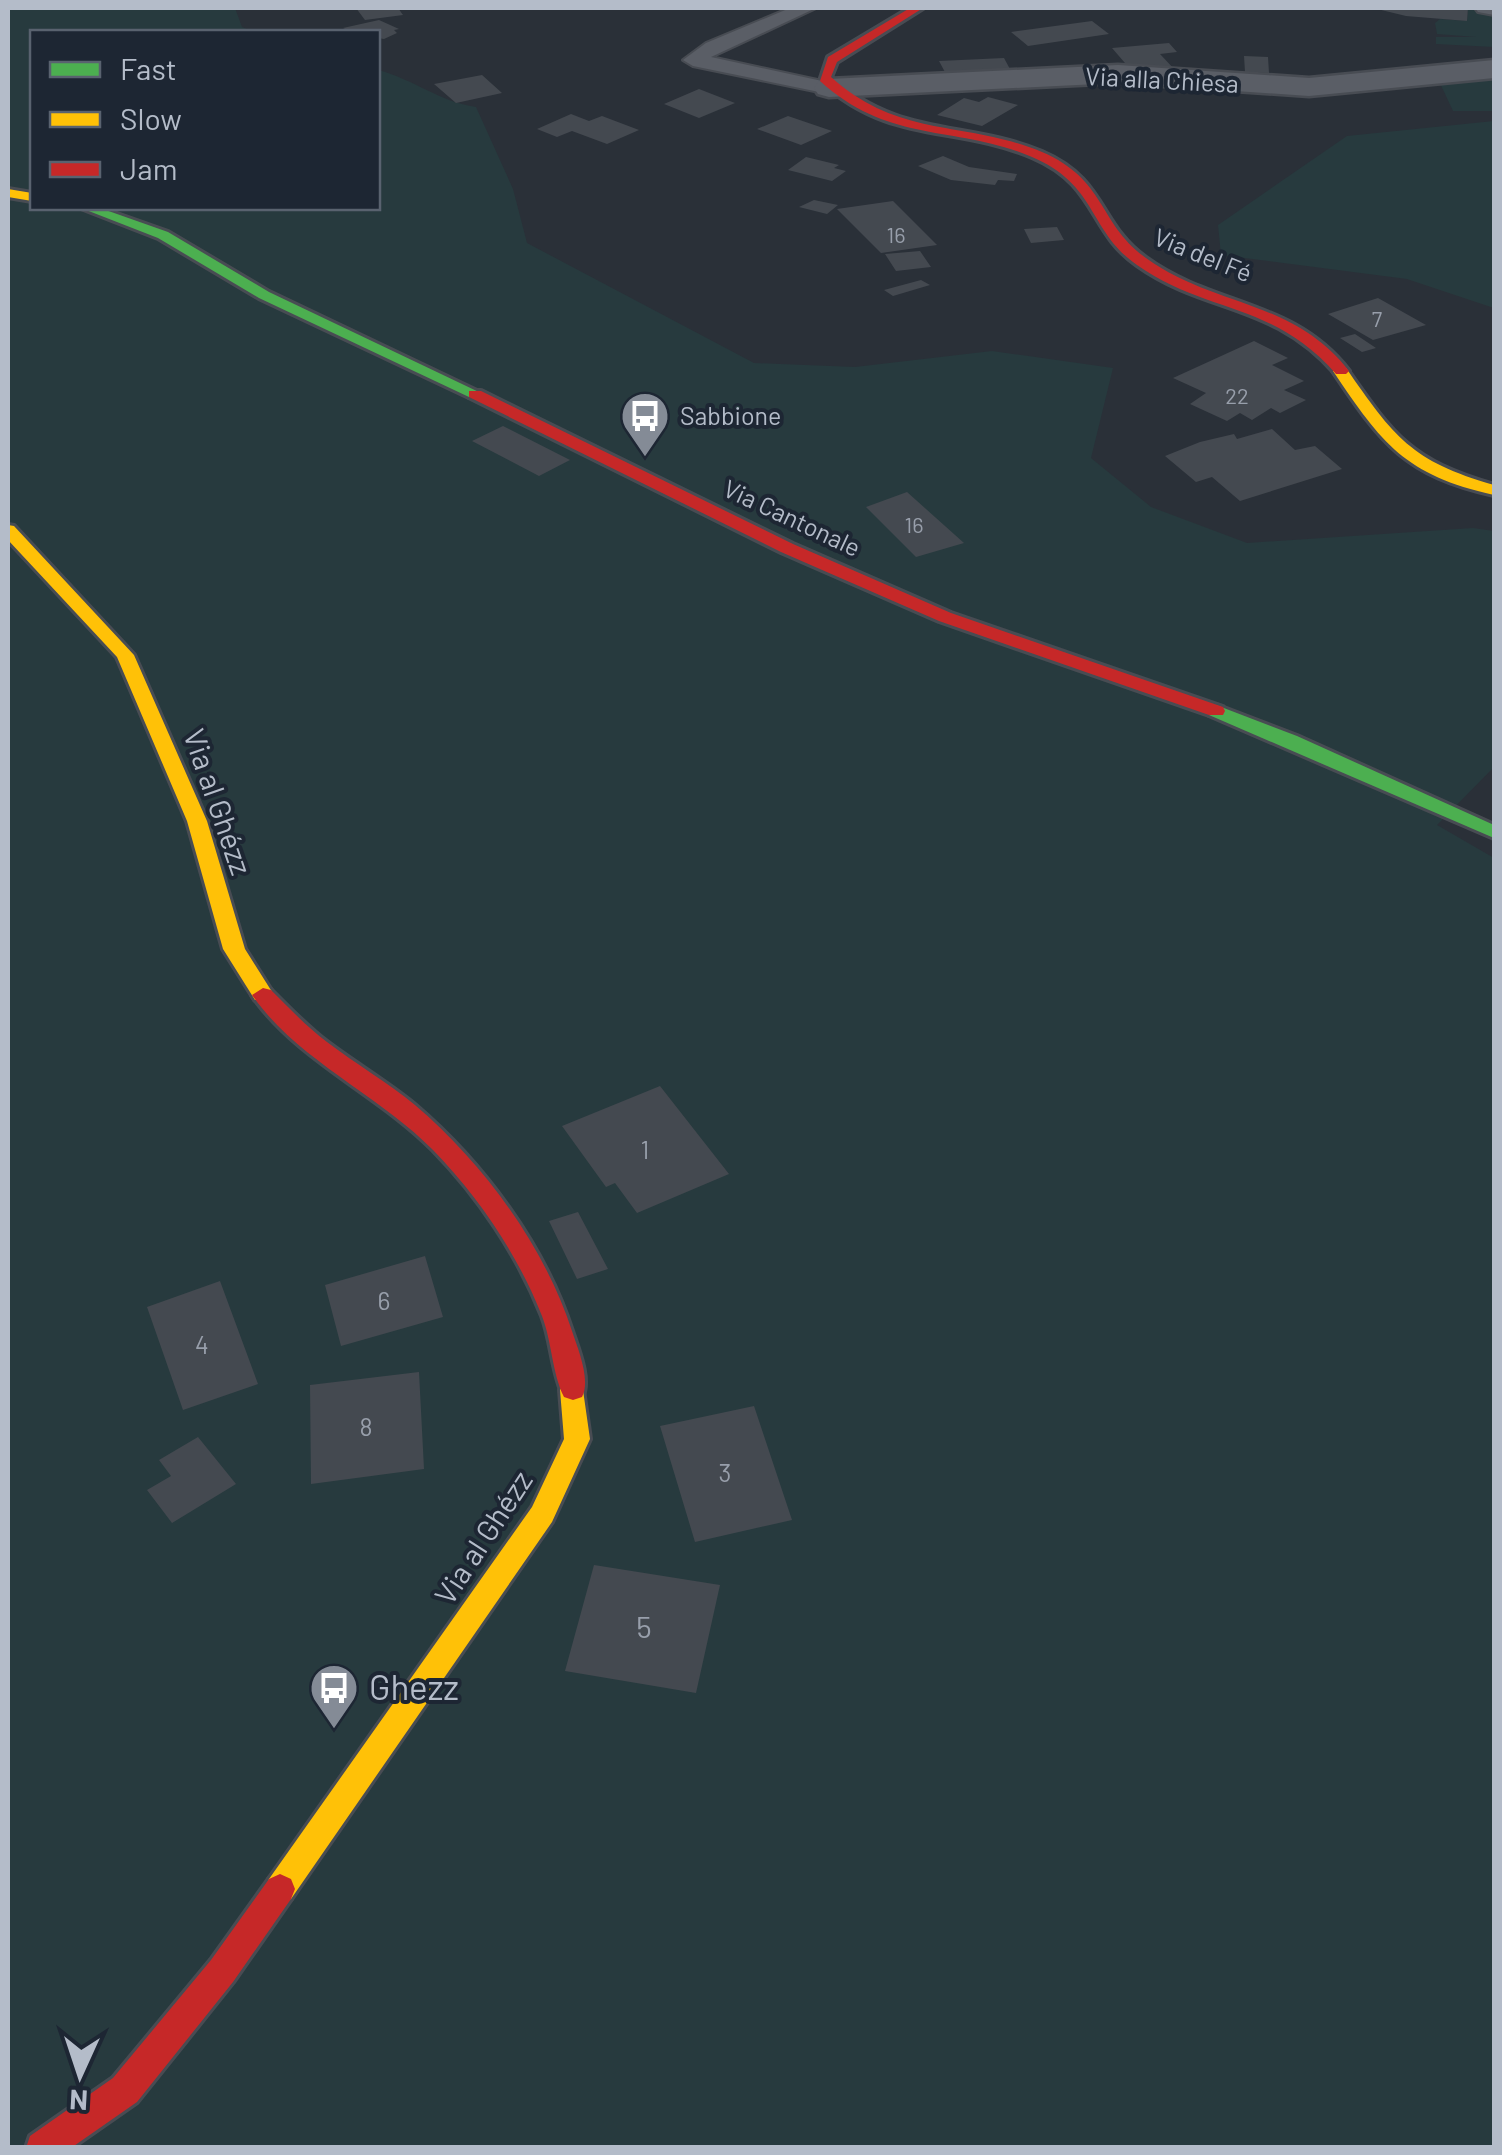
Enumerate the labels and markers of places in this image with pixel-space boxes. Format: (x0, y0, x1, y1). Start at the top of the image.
bus stop icon: Sabbione (619, 390, 671, 458)
place label: Sabbione (680, 400, 781, 430)
bus stop icon: Ghezz (308, 1662, 360, 1730)
place label: Ghezz (369, 1665, 459, 1707)

